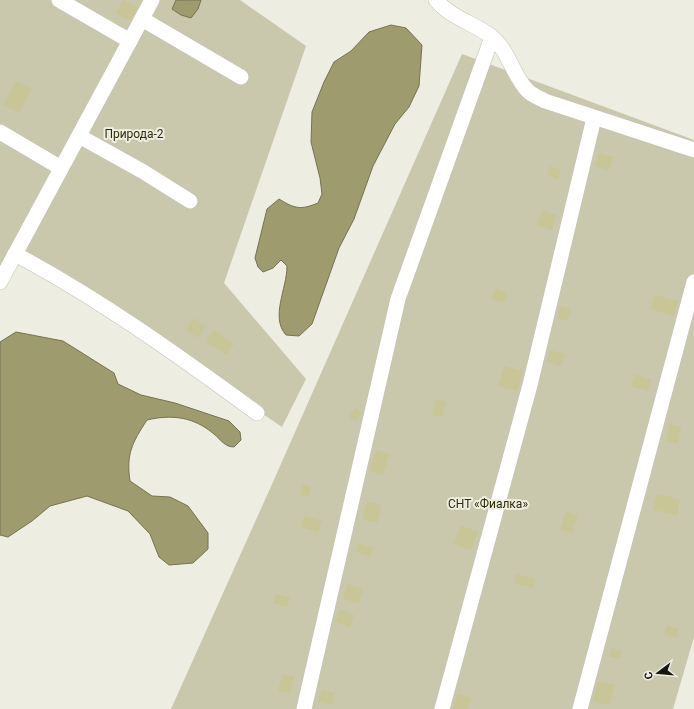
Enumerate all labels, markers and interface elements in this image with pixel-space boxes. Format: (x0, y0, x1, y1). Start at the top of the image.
park label: Природа-2 (104, 127, 164, 141)
park label: СНТ «Фиалка» (448, 497, 528, 511)
north arrow (638, 653, 678, 693)
text: С (642, 670, 656, 681)

